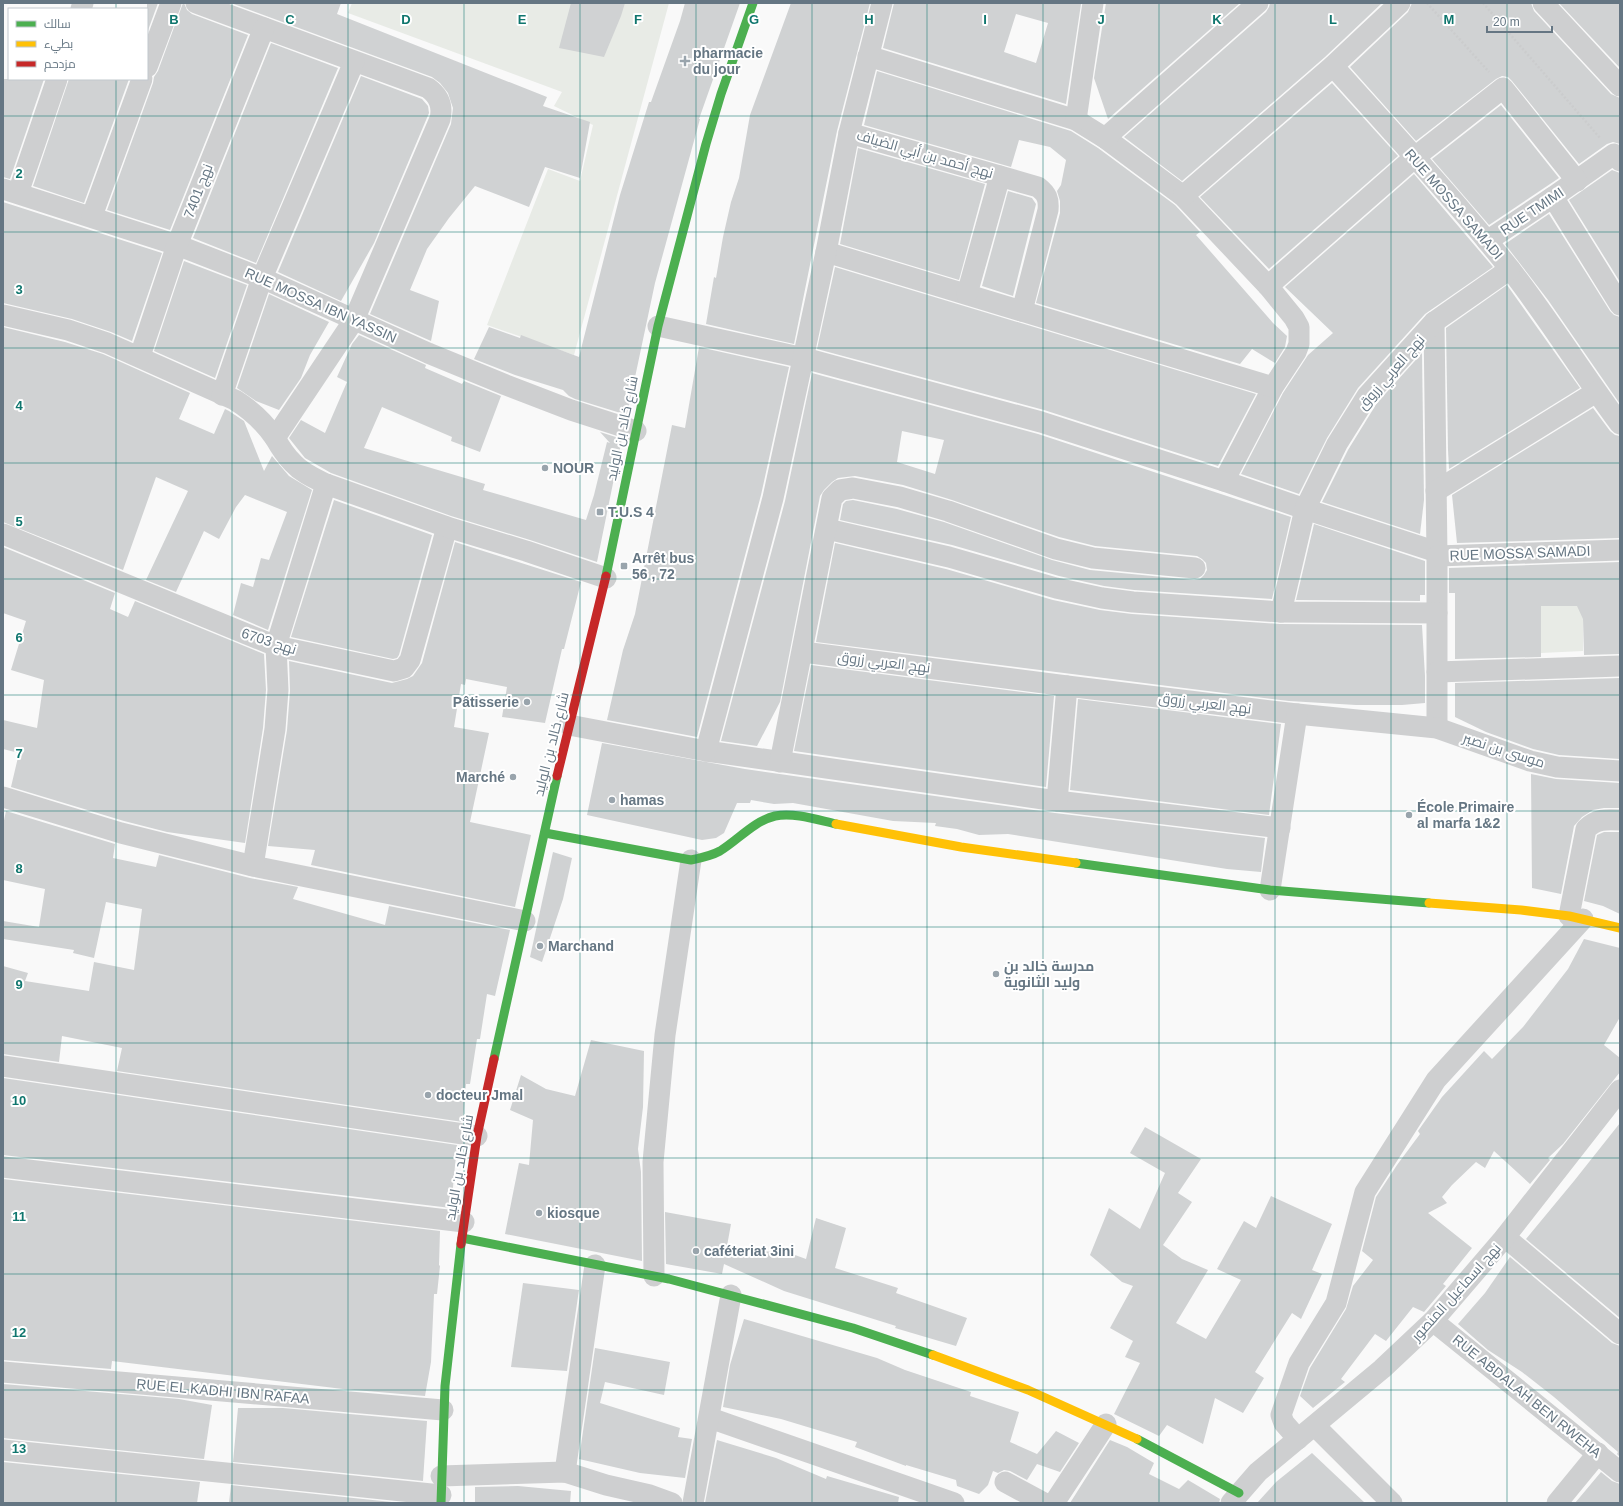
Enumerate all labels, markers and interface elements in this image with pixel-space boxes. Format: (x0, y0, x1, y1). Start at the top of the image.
legend (8, 8, 148, 80)
scale bar (1487, 8, 1552, 34)
text: B (169, 12, 179, 27)
text: C (285, 12, 295, 27)
text: D (401, 12, 411, 27)
text: E (518, 12, 527, 27)
text: F (634, 12, 642, 27)
text: G (749, 12, 759, 27)
text: H (864, 12, 874, 27)
text: I (983, 12, 987, 27)
text: J (1097, 12, 1105, 27)
text: K (1212, 12, 1222, 27)
text: L (1329, 12, 1337, 27)
text: M (1444, 12, 1454, 27)
text: 20 m (1493, 15, 1520, 29)
text: سالك (44, 17, 71, 31)
text: بطيء (44, 37, 73, 54)
place label: pharmacie du jour (693, 45, 763, 77)
marker: pharmacie du jour (680, 56, 690, 66)
text: مزدحم (44, 57, 76, 72)
street label: نهج أحمد بن أبي الضياف (854, 126, 995, 185)
street label: RUE MOSSA SAMADI (1402, 146, 1506, 262)
street label: نهج 7401 (180, 162, 217, 221)
text: 2 (15, 166, 23, 181)
street label: RUE TMIMI (1497, 184, 1567, 238)
street label: RUE MOSSA IBN YASSIN (243, 264, 399, 346)
text: 3 (15, 282, 23, 297)
street label: نهج العربي زروق (1354, 331, 1431, 415)
street label: شارع خالد بن الوليد (603, 374, 642, 482)
text: 4 (15, 398, 23, 413)
place label: NOUR (553, 460, 594, 476)
marker: NOUR (540, 463, 550, 473)
place label: T.U.S 4 (608, 504, 654, 520)
marker: T.U.S 4 (595, 507, 605, 517)
text: 5 (15, 514, 23, 529)
street label: RUE MOSSA SAMADI (1449, 543, 1591, 563)
place label: Arrêt bus 56 , 72 (632, 550, 694, 582)
marker: Arrêt bus 56 , 72 (619, 561, 629, 571)
street label: نهج 6703 (239, 625, 298, 658)
text: 6 (15, 630, 23, 645)
street label: نهج العربي زروق (836, 648, 931, 680)
street label: نهج العربي زروق (1157, 689, 1252, 721)
street label: شارع خالد بن الوليد (530, 690, 573, 798)
place label: Pâtisserie (453, 694, 519, 710)
marker: Pâtisserie (522, 697, 532, 707)
street label: موسى بن نصير (1460, 729, 1547, 771)
text: 7 (15, 746, 23, 761)
place label: Marché (456, 769, 505, 785)
marker: Marché (508, 772, 518, 782)
place label: hamas (620, 792, 665, 808)
marker: hamas (607, 795, 617, 805)
place label: École Primaire al marfa 1&2 (1417, 799, 1514, 831)
marker: École Primaire al marfa 1&2 (1404, 810, 1414, 820)
text: 8 (15, 861, 23, 876)
place label: Marchand (548, 938, 614, 954)
marker: Marchand (535, 941, 545, 951)
place label: مدرسة خالد بن وليد الثانوية (1004, 958, 1094, 991)
marker: مدرسة خالد بن وليد الثانوية (991, 969, 1001, 979)
text: 9 (15, 977, 23, 992)
place label: docteur Jmal (436, 1087, 523, 1103)
marker: docteur Jmal (423, 1090, 433, 1100)
text: 10 (12, 1093, 26, 1108)
street label: شارع خالد بن الوليد (442, 1113, 477, 1221)
place label: kiosque (547, 1205, 600, 1221)
marker: kiosque (534, 1208, 544, 1218)
text: 11 (12, 1209, 26, 1224)
street label: نهج اسماعيل المنصور (1407, 1240, 1505, 1345)
place label: caféteriat 3ini (704, 1243, 794, 1259)
marker: caféteriat 3ini (691, 1246, 701, 1256)
text: 12 (12, 1325, 26, 1340)
street label: RUE ABDALAH BEN RWEHA (1450, 1331, 1605, 1461)
street label: RUE EL KADHI IBN RAFAA (136, 1375, 311, 1407)
text: 13 (12, 1441, 26, 1456)

